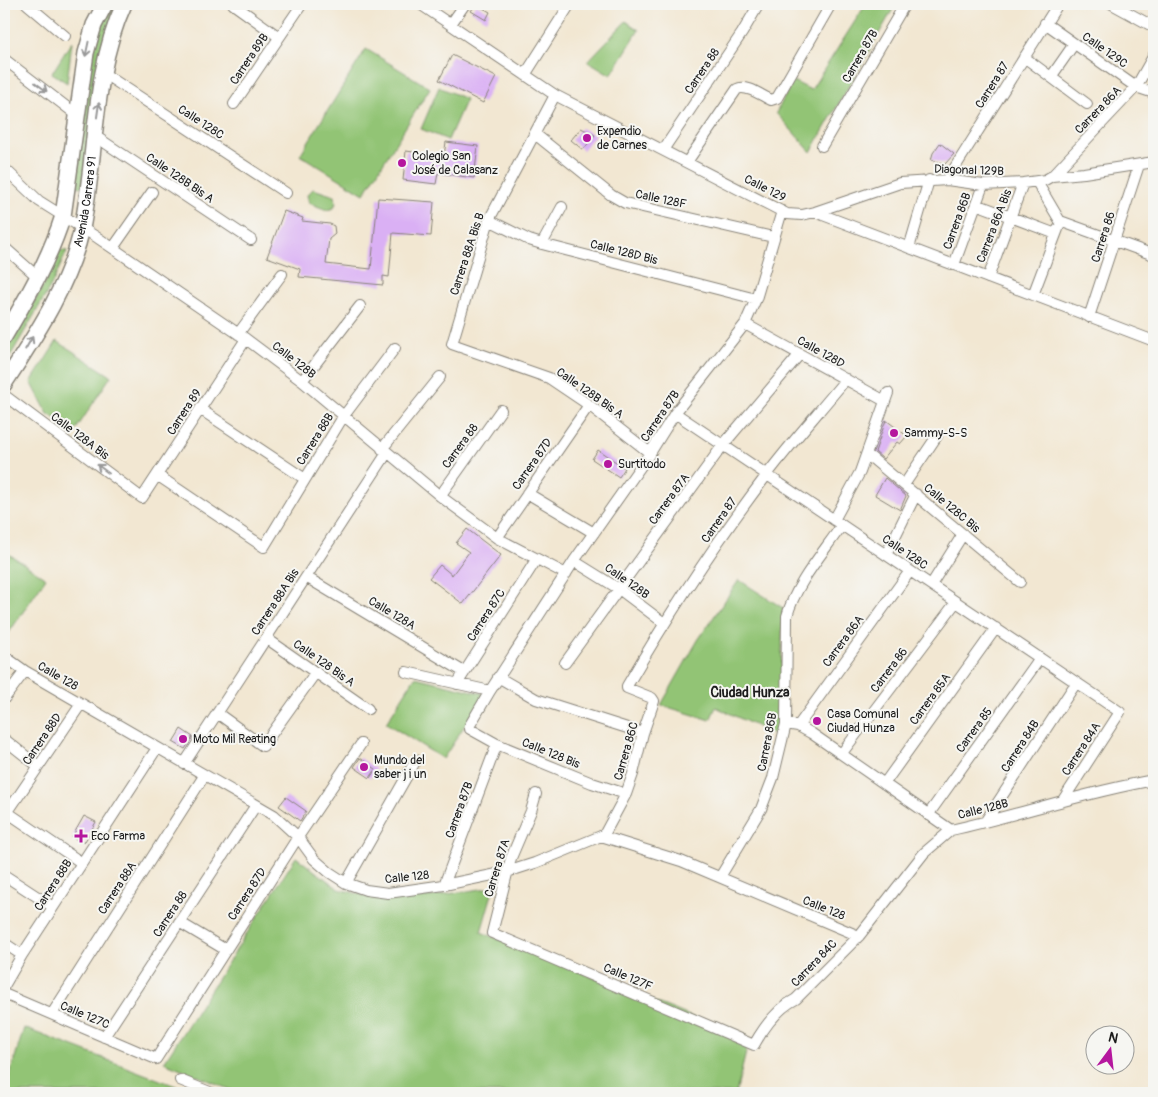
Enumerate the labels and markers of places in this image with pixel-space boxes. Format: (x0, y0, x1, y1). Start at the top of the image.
place label: Expendio de Carnes (597, 124, 647, 153)
marker: Expendio de Carnes (581, 132, 593, 144)
place label: Colegio San José de Calasanz (412, 149, 498, 178)
marker: Colegio San José de Calasanz (396, 157, 408, 169)
place label: Sammy-S-S (904, 426, 967, 441)
marker: Sammy-S-S (888, 427, 900, 439)
place label: Surtitodo (618, 457, 666, 472)
marker: Surtitodo (602, 458, 614, 470)
place label: Casa Comunal Ciudad Hunza (827, 707, 899, 736)
marker: Casa Comunal Ciudad Hunza (811, 715, 823, 727)
place label: Moto Mil Reating (193, 732, 276, 747)
marker: Moto Mil Reating (177, 733, 189, 745)
place label: Mundo del saber j i un (374, 753, 427, 782)
marker: Mundo del saber j i un (358, 761, 370, 773)
place label: Eco Farma (91, 829, 145, 844)
marker: Eco Farma (75, 830, 87, 842)

